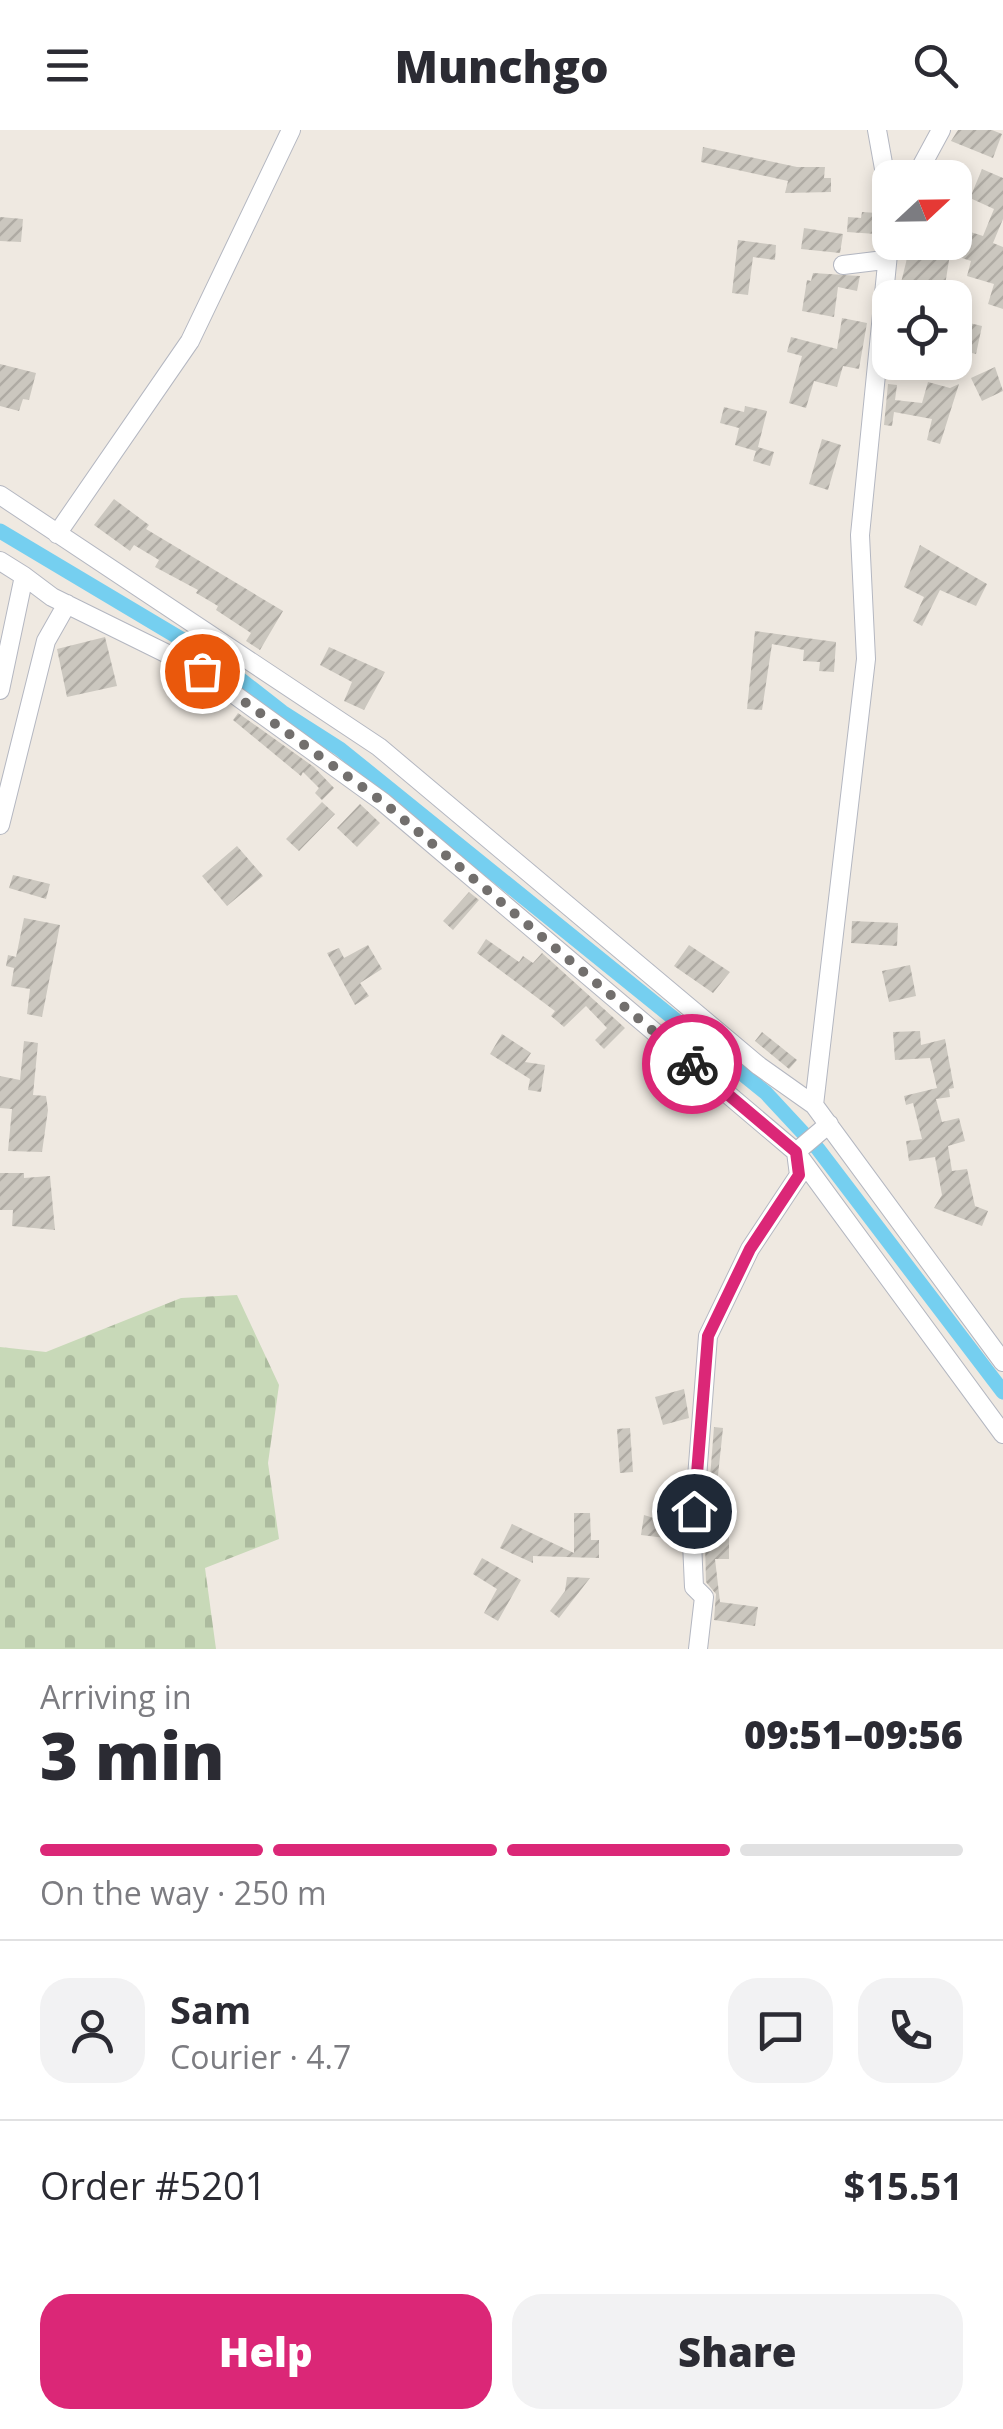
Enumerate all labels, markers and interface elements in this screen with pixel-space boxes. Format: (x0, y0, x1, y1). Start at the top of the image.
text: Munchgo (394, 35, 609, 96)
icon: menu (40, 38, 95, 93)
icon: search (908, 38, 963, 93)
north arrow (872, 160, 972, 260)
map controls (872, 160, 972, 380)
button: locate (872, 280, 972, 380)
pin (160, 629, 245, 714)
icon: bag (175, 644, 230, 699)
courier (642, 1014, 742, 1114)
icon: bike (665, 1037, 720, 1092)
pin (652, 1469, 737, 1554)
icon: home (667, 1484, 722, 1539)
text: Arriving in (40, 1675, 192, 1718)
text: 09:51–09:56 (744, 1708, 963, 1760)
text: 3 min (40, 1711, 225, 1799)
text: On the way · 250 m (40, 1871, 327, 1914)
button: person (40, 1978, 145, 2083)
button: chat (728, 1978, 833, 2083)
button: phone (858, 1978, 963, 2083)
text: Sam (170, 1983, 251, 2035)
text: Courier · 4.7 (170, 2035, 351, 2078)
text: Order #5201 (40, 2159, 267, 2211)
text: $15.51 (844, 2159, 963, 2211)
button: Help (40, 2294, 492, 2409)
button: Share (512, 2294, 963, 2409)

